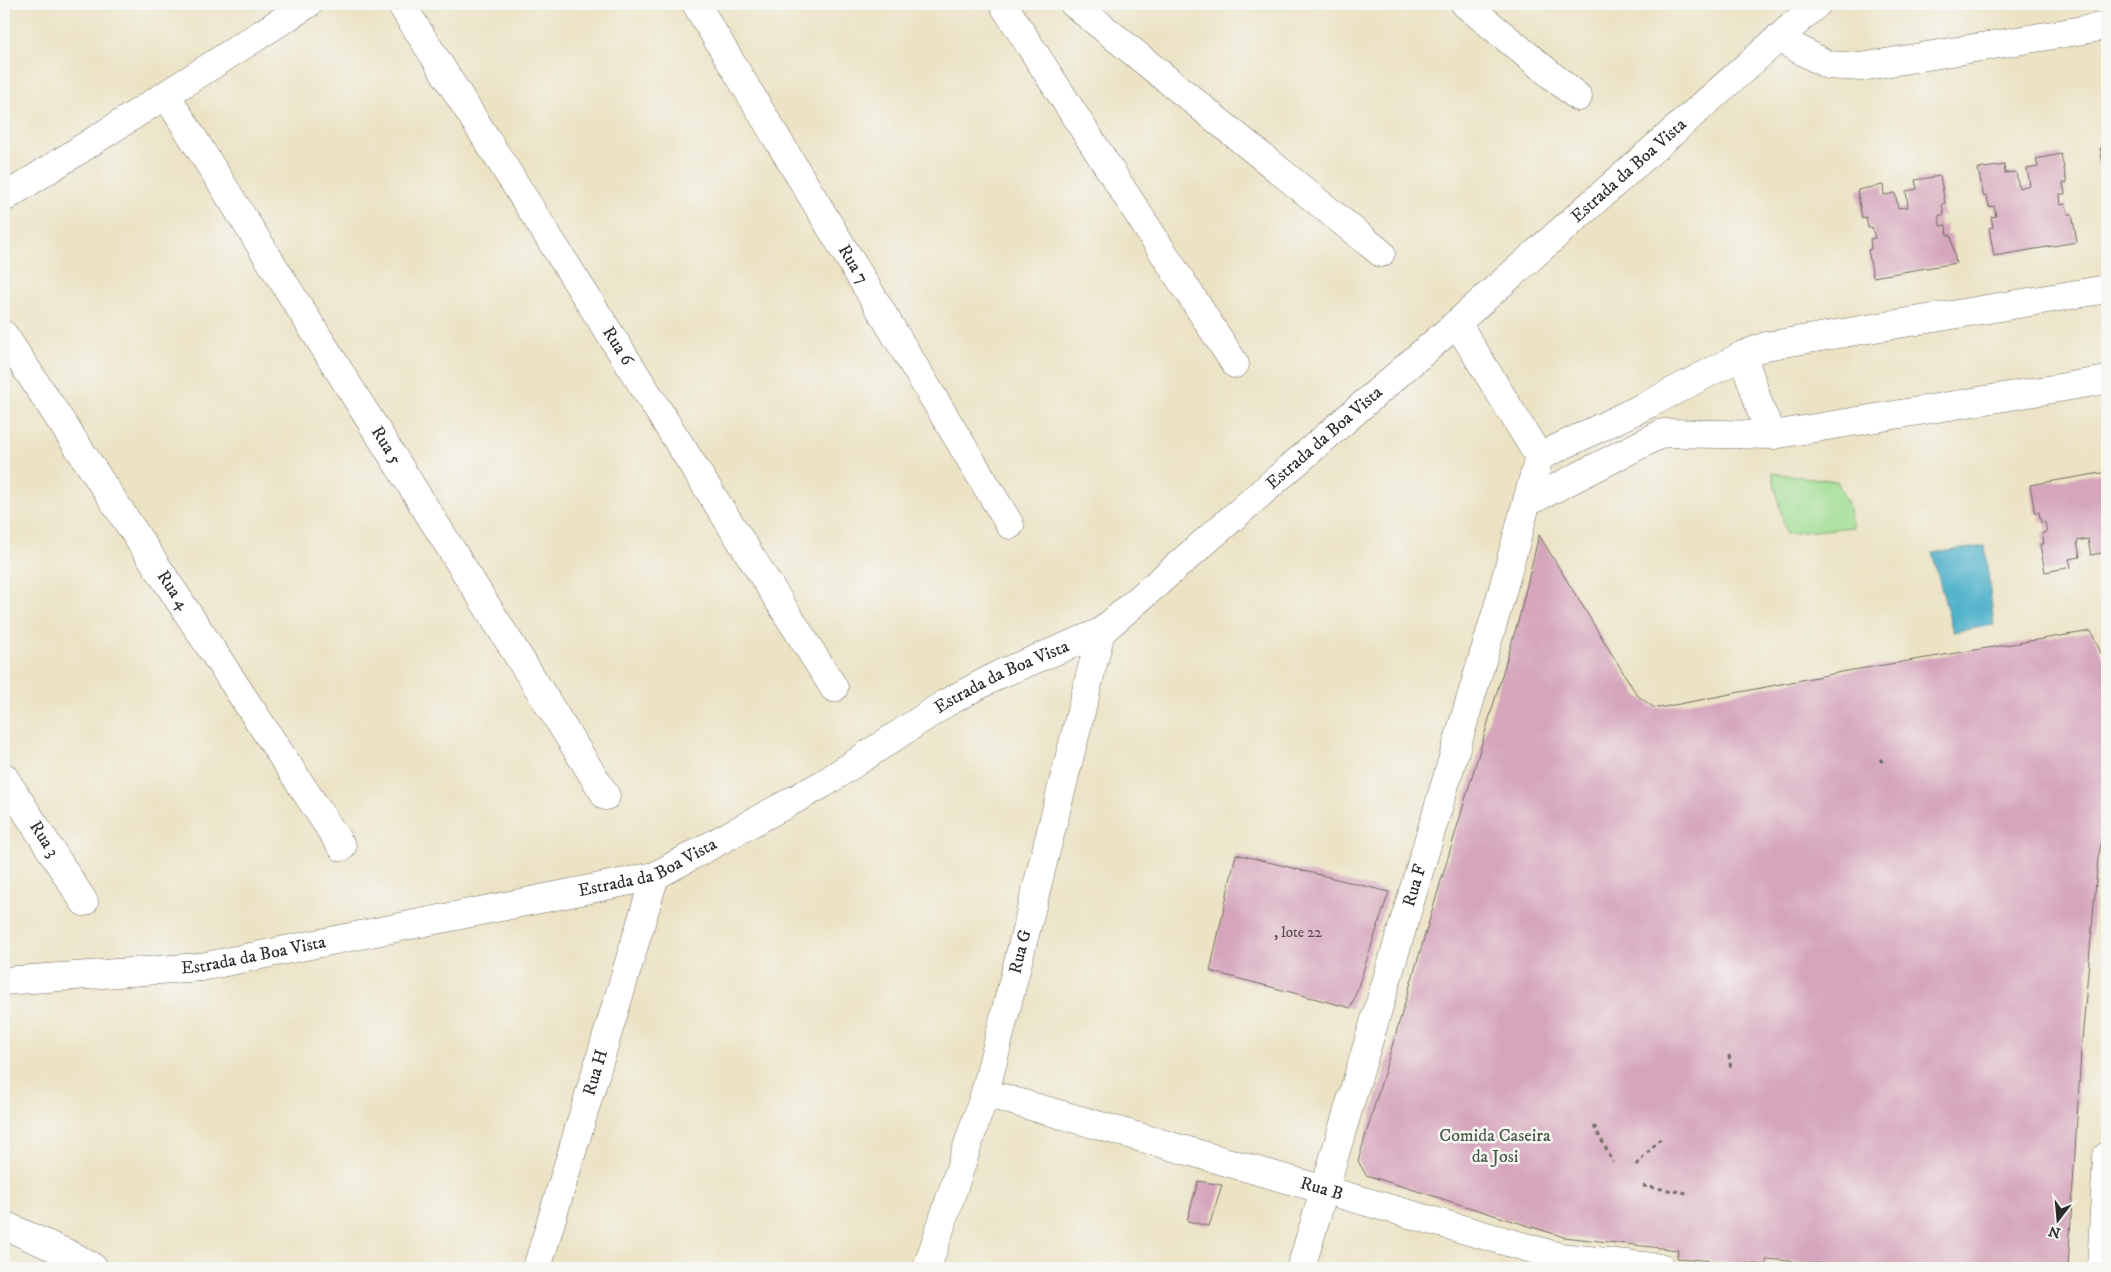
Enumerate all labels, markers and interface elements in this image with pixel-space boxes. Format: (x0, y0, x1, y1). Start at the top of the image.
street label: Estrada da Boa Vista (1567, 114, 1691, 228)
street label: Rua 7 (833, 241, 873, 288)
street label: Rua 6 (597, 323, 638, 370)
street label: Estrada da Boa Vista (1262, 381, 1387, 494)
street label: Rua 5 (366, 422, 406, 469)
street label: Rua 4 (152, 567, 194, 615)
street label: Estrada da Boa Vista (930, 635, 1073, 719)
street label: Rua 3 (24, 817, 64, 862)
street label: Estrada da Boa Vista (576, 833, 721, 902)
street label: Rua F (1398, 862, 1432, 909)
house number: , lote 22 (1274, 923, 1323, 942)
street label: Rua G (1004, 927, 1037, 976)
street label: Estrada da Boa Vista (180, 931, 328, 979)
street label: Rua H (578, 1047, 613, 1098)
park label: Comida Caseira da Josi (1439, 1125, 1551, 1168)
street label: Rua B (1298, 1172, 1346, 1206)
north arrow (2034, 1194, 2084, 1244)
text: N (2046, 1221, 2063, 1242)

